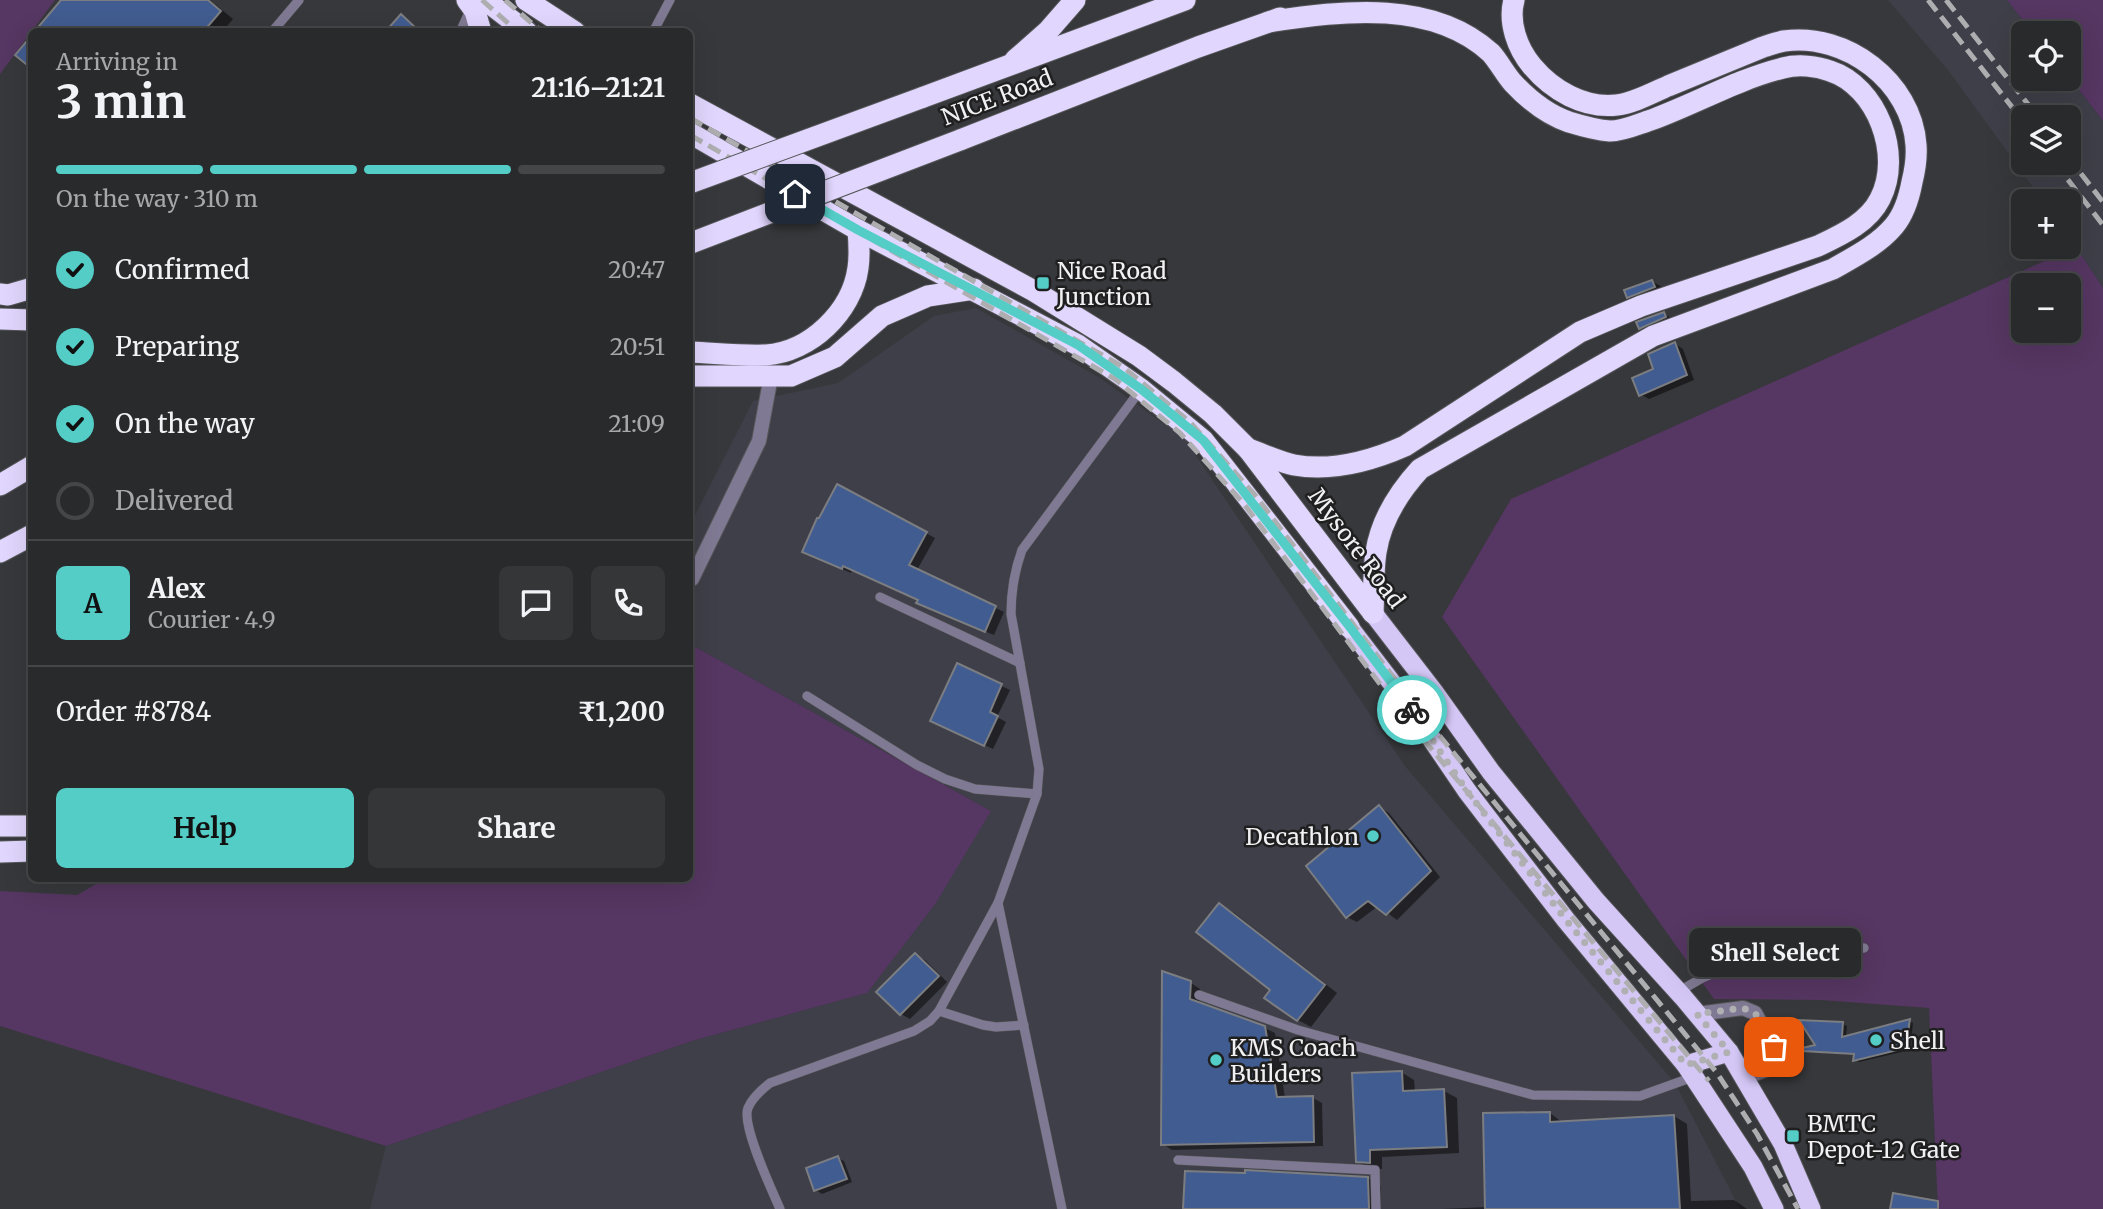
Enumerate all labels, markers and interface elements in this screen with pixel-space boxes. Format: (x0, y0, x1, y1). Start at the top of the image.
map controls (2011, 21, 2081, 343)
button: locate (2011, 21, 2081, 91)
text: Arriving in (56, 47, 178, 76)
street label: NICE Road (937, 62, 1057, 131)
text: 21:16–21:21 (531, 71, 665, 104)
text: 3 min (56, 73, 186, 131)
button: layers (2011, 105, 2081, 175)
pin (765, 164, 825, 224)
icon: home (776, 175, 814, 213)
text: On the way · 310 m (56, 184, 258, 213)
button: + (2011, 189, 2081, 259)
icon: check (56, 251, 94, 289)
text: Confirmed (115, 253, 250, 286)
text: 20:47 (608, 255, 665, 284)
place label: Nice Road Junction (1056, 256, 1167, 311)
button: − (2011, 273, 2081, 343)
marker: Nice Road Junction (1035, 275, 1051, 291)
icon: check (56, 328, 94, 366)
text: Preparing (115, 330, 239, 363)
text: 20:51 (610, 332, 665, 361)
icon: check (56, 405, 94, 443)
text: On the way (115, 407, 255, 440)
text: 21:09 (608, 409, 665, 438)
street label: Mysore Road (1302, 482, 1412, 614)
text: Delivered (115, 484, 234, 517)
button: chat (499, 566, 573, 640)
button: phone (591, 566, 665, 640)
text: Alex (148, 572, 205, 605)
text: A (84, 587, 102, 620)
text: Courier · 4.9 (148, 605, 276, 634)
courier (1377, 675, 1447, 745)
icon: bike (1393, 691, 1431, 729)
text: Order #8784 (56, 695, 211, 728)
text: ₹1,200 (577, 695, 665, 728)
button: Help (56, 788, 354, 868)
button: Share (368, 788, 665, 868)
place label: Decathlon (1245, 822, 1359, 851)
marker: Decathlon (1365, 828, 1381, 844)
callout: Shell Select (1688, 928, 1860, 977)
text: Shell Select (1710, 938, 1840, 967)
pin (1744, 1017, 1804, 1077)
place label: Shell (1890, 1026, 1945, 1055)
icon: bag (1755, 1028, 1793, 1066)
marker: Shell (1868, 1032, 1884, 1048)
place label: KMS Coach Builders (1230, 1033, 1356, 1088)
marker: KMS Coach Builders (1208, 1052, 1224, 1068)
place label: BMTC Depot-12 Gate (1807, 1109, 1960, 1164)
marker: BMTC Depot-12 Gate (1785, 1128, 1801, 1144)

